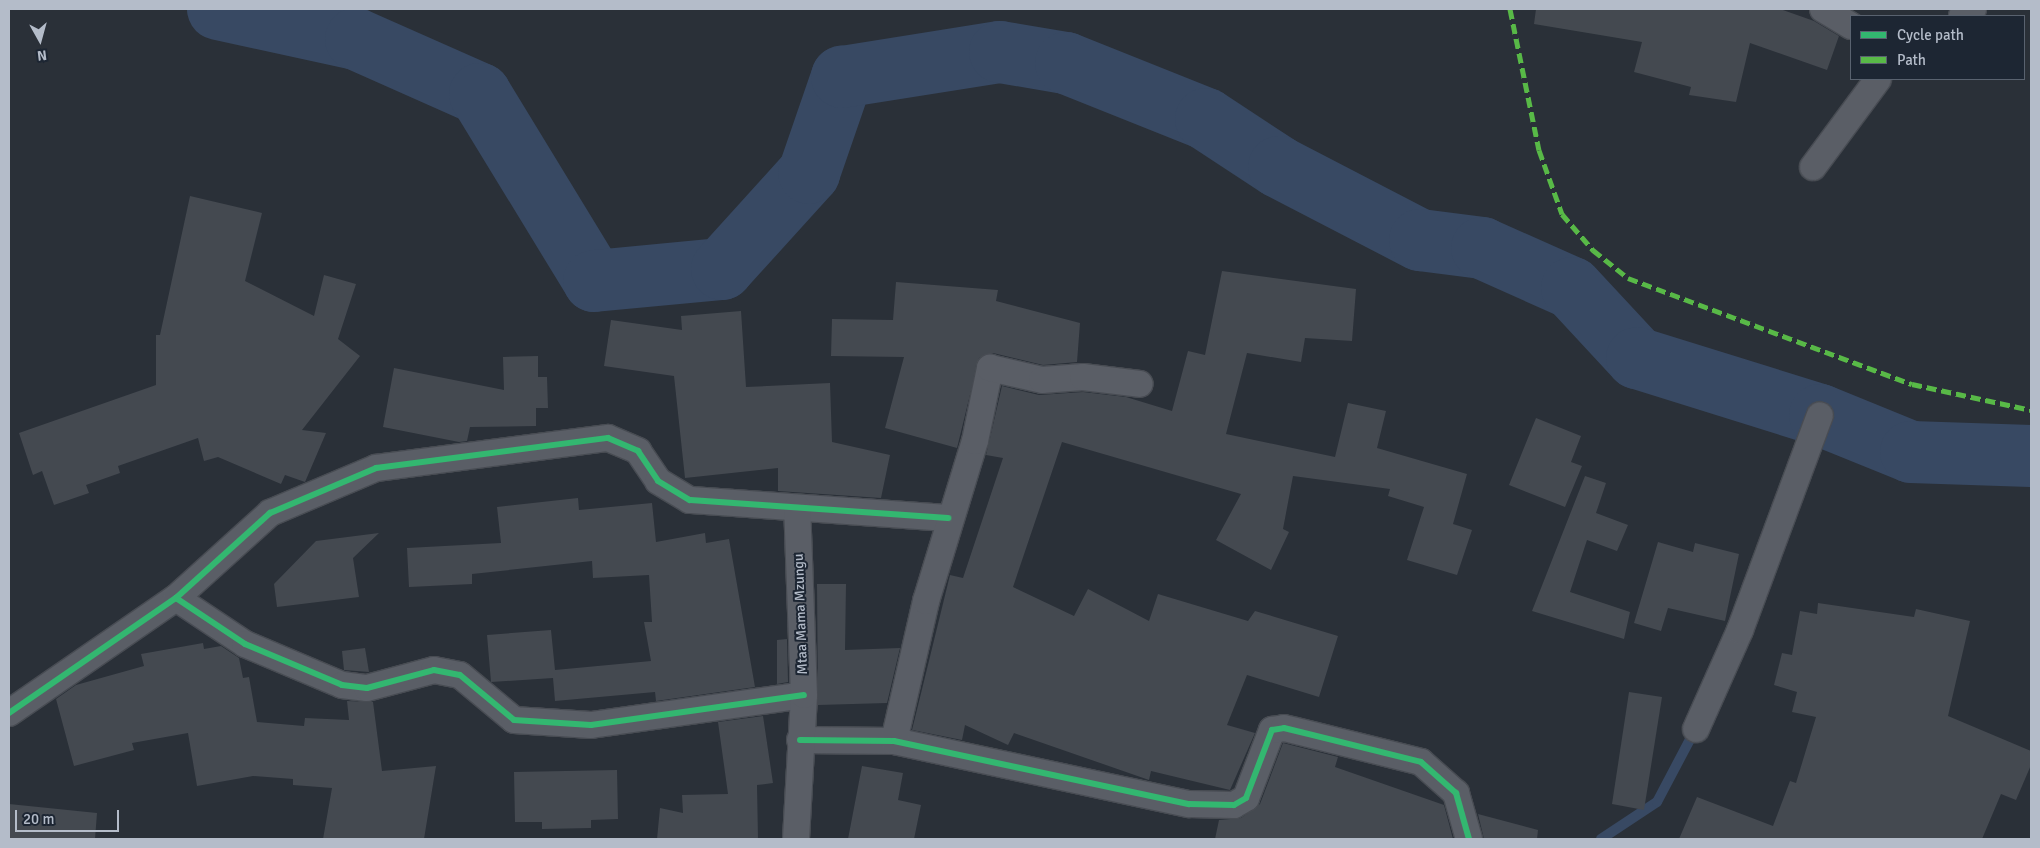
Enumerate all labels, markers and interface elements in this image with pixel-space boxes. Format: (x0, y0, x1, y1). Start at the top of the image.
north arrow (15, 15, 65, 65)
legend (1850, 15, 2025, 80)
text: Cycle path (1897, 26, 1964, 44)
text: N (36, 46, 48, 64)
text: Path (1897, 51, 1926, 69)
street label: Mtaa Mama Mzungu (790, 553, 812, 675)
scale bar (18, 800, 121, 832)
text: 20 m (23, 810, 54, 828)

